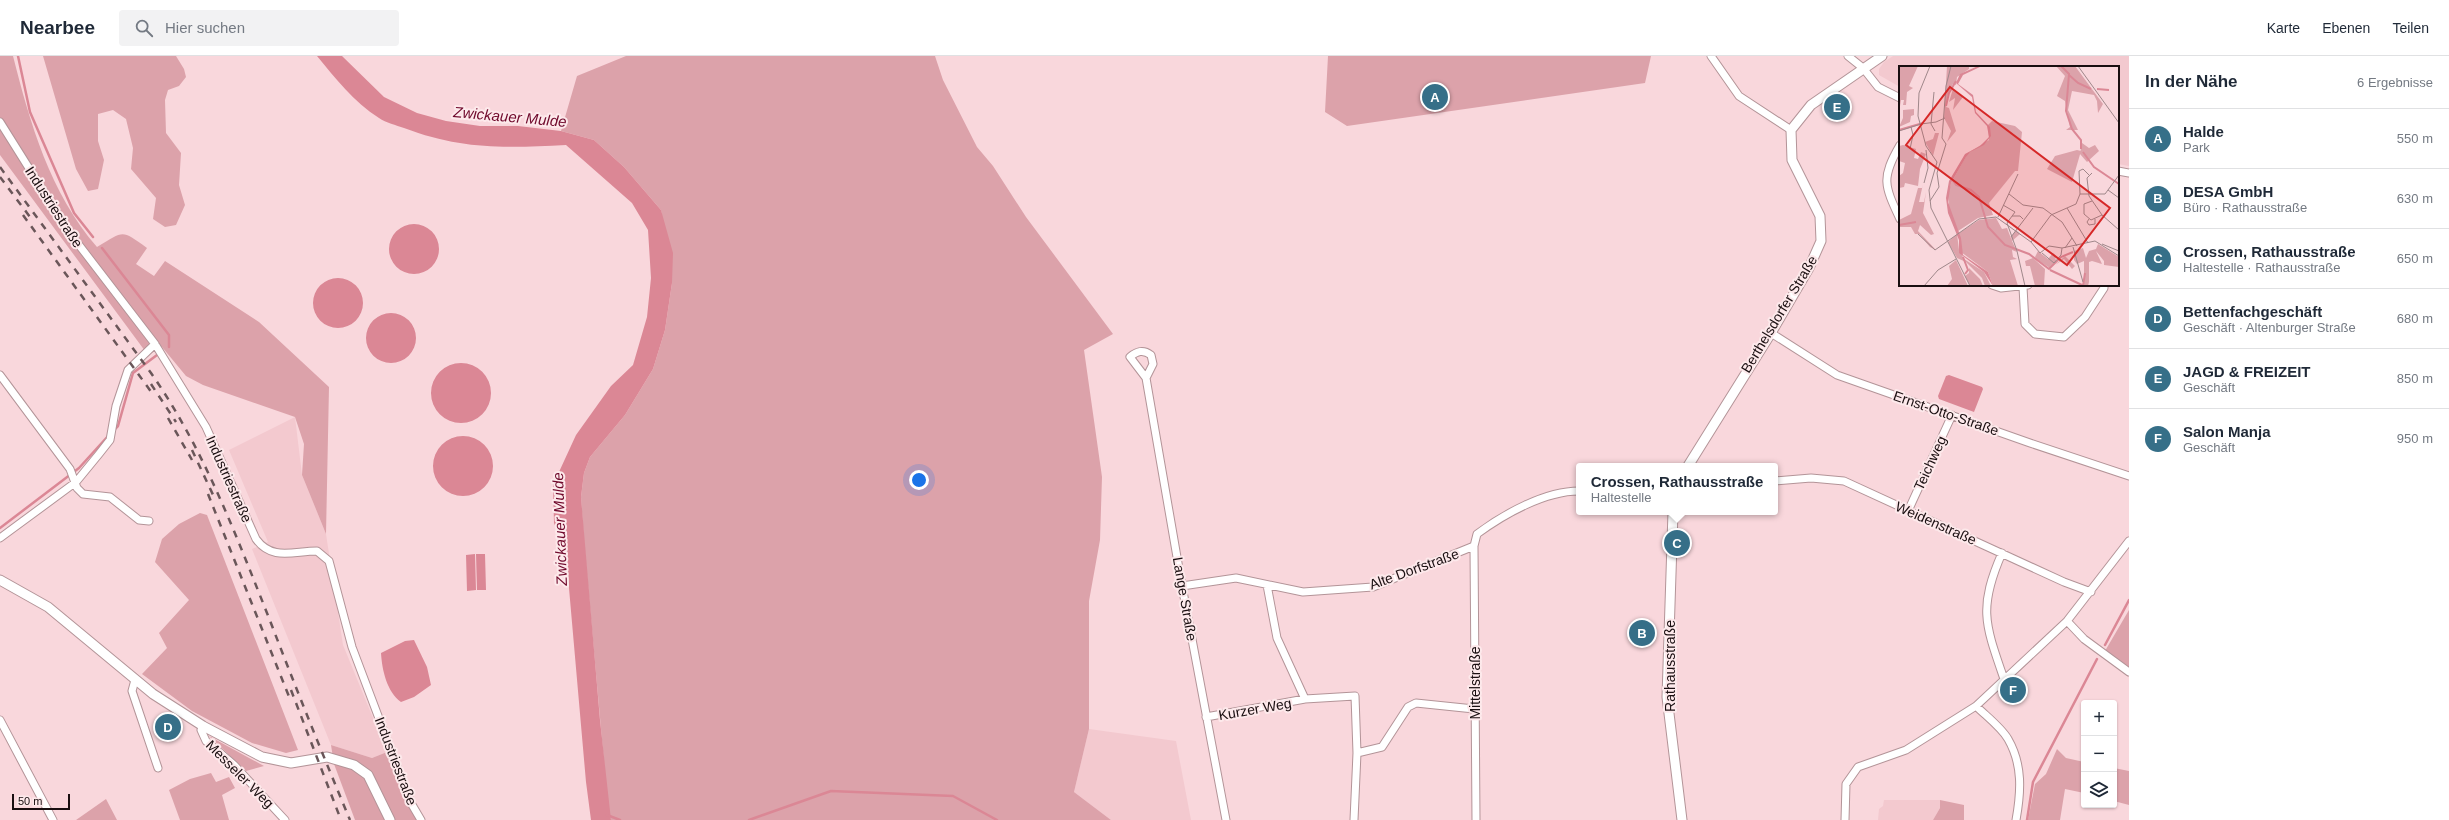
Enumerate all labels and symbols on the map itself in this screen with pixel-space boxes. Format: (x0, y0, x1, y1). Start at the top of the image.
inset map (1899, 66, 2119, 286)
pin: A (1422, 82, 1448, 112)
pin: E (1824, 92, 1850, 122)
water label: Zwickauer Mulde (452, 103, 567, 130)
street label: Industriestraße (22, 163, 86, 251)
street label: Berthelsdorfer Straße (1738, 252, 1820, 375)
street label: Ernst-Otto-Straße (1891, 387, 2001, 439)
street label: Industriestraße (203, 433, 255, 525)
street label: Teichweg (1910, 433, 1950, 493)
your location (909, 470, 929, 490)
water label: Zwickauer Mulde (549, 472, 570, 587)
street label: Weidenstraße (1893, 498, 1979, 548)
pin: C (1664, 528, 1690, 558)
street label: Alte Dorfstraße (1367, 545, 1461, 593)
street label: Lange Straße (1170, 556, 1200, 642)
pin: B (1629, 618, 1655, 648)
street label: Rathausstraße (1662, 620, 1678, 712)
street label: Mittelstraße (1467, 646, 1483, 720)
pin: F (2000, 675, 2026, 705)
street label: Kurzer Weg (1217, 695, 1293, 723)
pin: D (155, 712, 181, 742)
street label: Industriestraße (372, 715, 420, 808)
street label: Messeler Weg (203, 737, 277, 811)
scale bar (12, 792, 70, 811)

